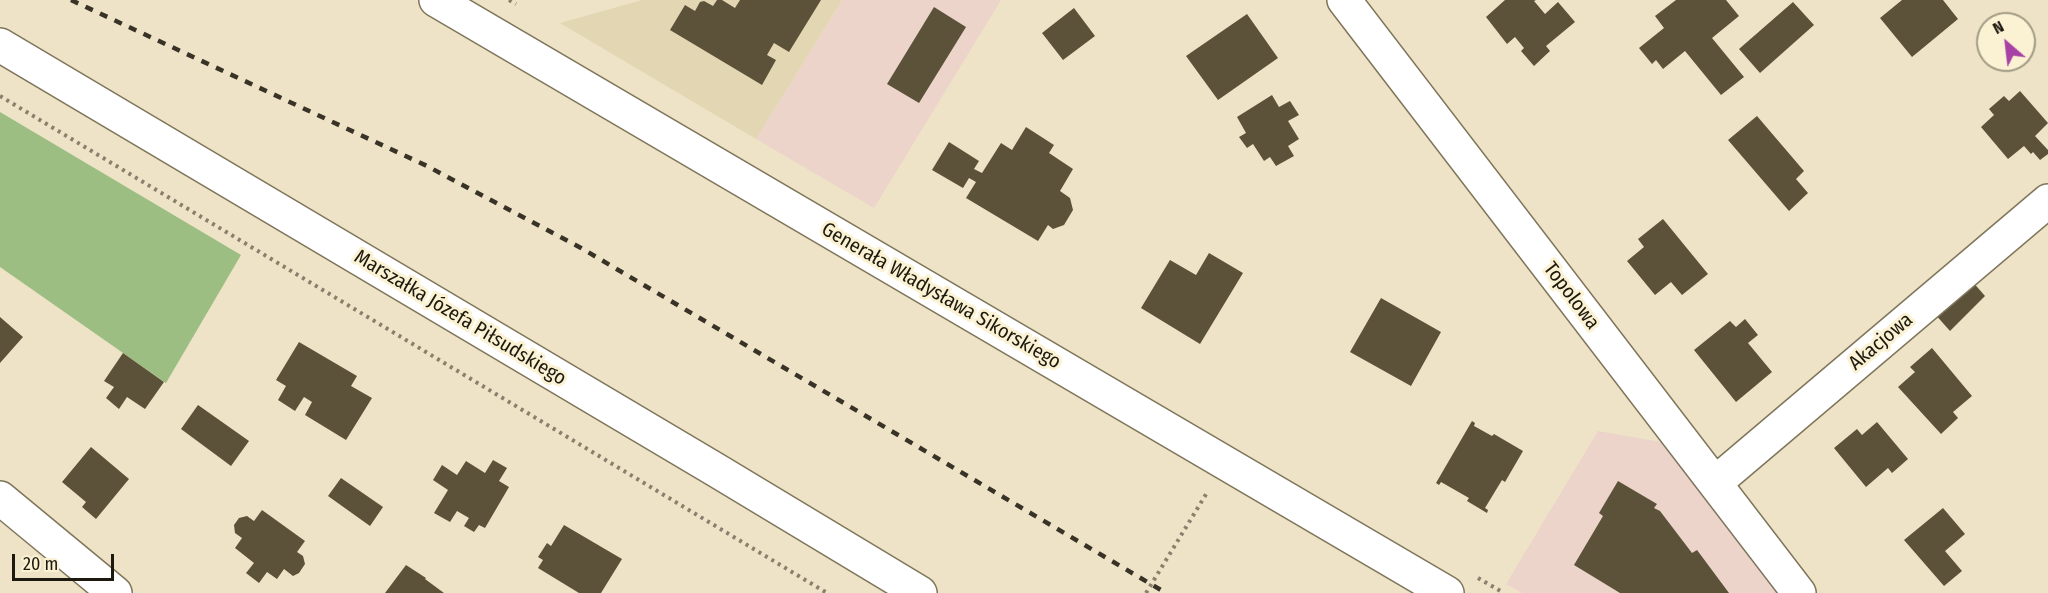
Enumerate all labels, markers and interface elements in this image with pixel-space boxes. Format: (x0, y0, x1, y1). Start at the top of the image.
north arrow (1976, 12, 2036, 72)
text: N (1990, 17, 2007, 38)
street label: Generała Władysława Sikorskiego (817, 217, 1065, 375)
street label: Marszałka Józefa Piłsudskiego (350, 245, 570, 391)
street label: Topolowa (1538, 258, 1604, 334)
street label: Akacjowa (1844, 308, 1918, 376)
scale bar (15, 542, 117, 580)
text: 20 m (23, 553, 58, 575)

